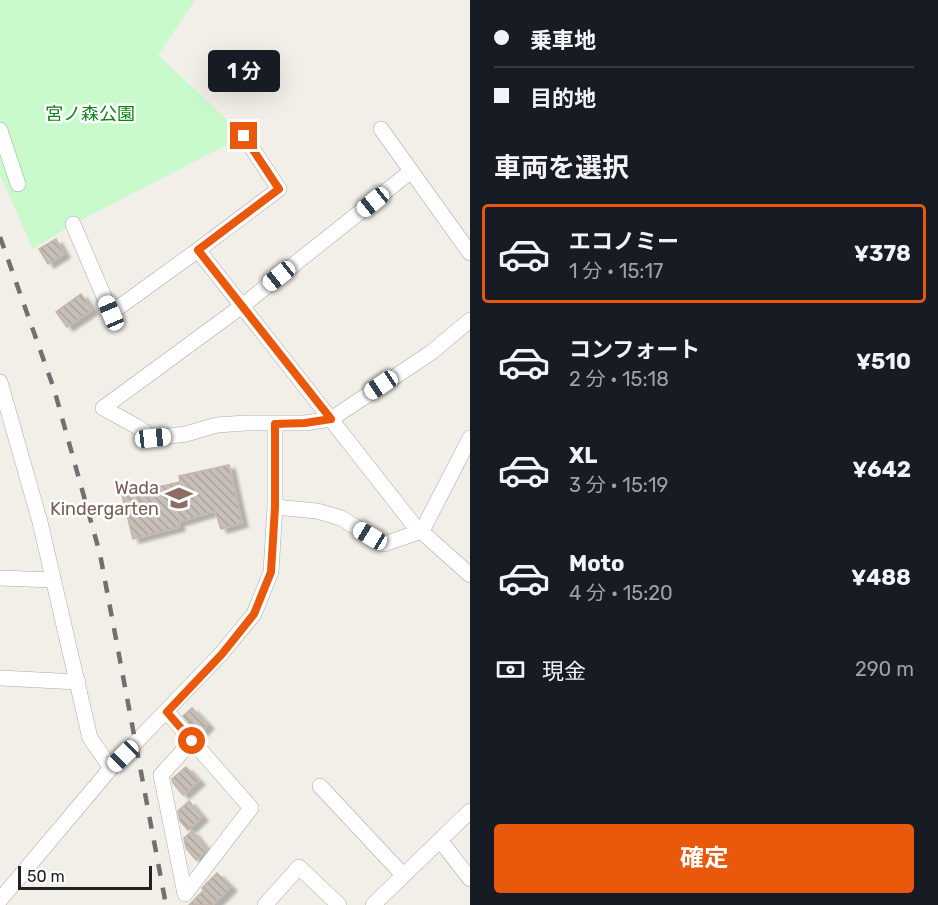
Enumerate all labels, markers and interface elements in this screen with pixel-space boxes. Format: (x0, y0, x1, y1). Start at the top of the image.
text: 乗車地 (530, 27, 596, 54)
callout: 1 分 (208, 49, 280, 91)
text: 1 分 (227, 59, 261, 83)
text: 目的地 (530, 85, 596, 112)
park label: 宮ノ森公園 (45, 103, 135, 125)
route end (230, 122, 257, 149)
text: 車両を選択 (494, 152, 629, 184)
car (353, 184, 393, 220)
icon: car (497, 227, 551, 281)
text: エコノミー (569, 228, 679, 255)
text: ¥378 (854, 240, 911, 267)
car (259, 258, 299, 294)
text: 1 分 · 15:17 (569, 259, 663, 283)
car (96, 293, 126, 333)
icon: car (497, 335, 551, 389)
text: コンフォート (569, 336, 700, 363)
text: ¥510 (856, 348, 911, 375)
car (361, 367, 401, 403)
text: 2 分 · 15:18 (569, 367, 669, 391)
car (134, 427, 172, 449)
text: XL (569, 442, 597, 469)
icon: car (497, 443, 551, 497)
text: ¥642 (852, 456, 911, 483)
text: 3 分 · 15:19 (569, 473, 668, 497)
place label: Wada Kindergarten (50, 477, 159, 520)
school or university icon: Wada Kindergarten (164, 483, 194, 513)
car (350, 519, 390, 553)
text: Moto (569, 550, 624, 577)
icon: car (497, 551, 551, 605)
text: ¥488 (851, 564, 911, 591)
text: 4 分 · 15:20 (569, 581, 673, 605)
icon: cash (494, 653, 527, 686)
text: 290 m (855, 657, 914, 681)
text: 現金 (542, 658, 586, 685)
route start (178, 727, 205, 754)
car (104, 737, 142, 775)
button: 確定 (494, 824, 914, 893)
scale bar (18, 863, 152, 890)
text: 50 m (27, 867, 65, 886)

